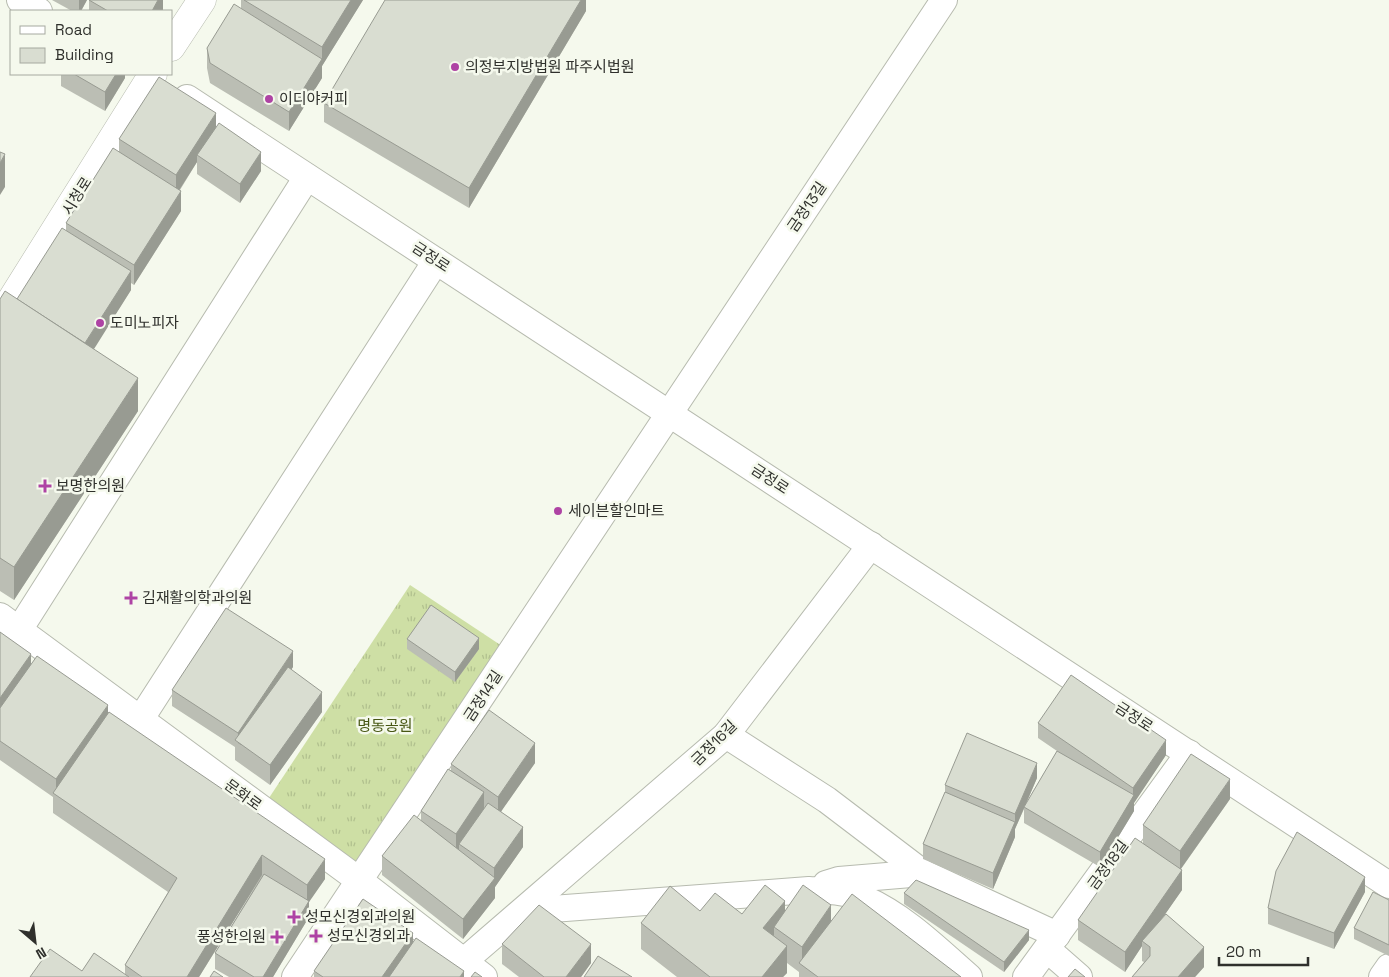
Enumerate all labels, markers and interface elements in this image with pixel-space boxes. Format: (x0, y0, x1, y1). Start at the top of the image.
legend (10, 10, 172, 75)
text: Road (55, 20, 92, 39)
text: Building (55, 45, 114, 64)
place label: 의정부지방법원 파주시법원 (465, 57, 634, 76)
marker: 의정부지방법원 파주시법원 (449, 61, 461, 73)
place label: 이디야커피 (279, 89, 348, 108)
marker: 이디야커피 (263, 93, 275, 105)
street label: 시청로 (58, 173, 96, 218)
street label: 금정13길 (783, 178, 830, 236)
street label: 금정로 (409, 237, 454, 276)
place label: 도미노피자 (110, 313, 179, 332)
marker: 도미노피자 (94, 317, 106, 329)
street label: 금정로 (748, 459, 793, 498)
place label: 보명한의원 (56, 476, 125, 495)
marker: 보명한의원 (38, 479, 52, 493)
place label: 세이븐할인마트 (568, 501, 665, 520)
marker: 세이븐할인마트 (552, 505, 564, 517)
place label: 김재활의학과의원 (142, 588, 252, 607)
marker: 김재활의학과의원 (124, 591, 138, 605)
street label: 금정14길 (459, 667, 506, 725)
street label: 금정로 (1112, 697, 1157, 736)
park label: 명동공원 (357, 716, 413, 735)
street label: 금정16길 (687, 716, 740, 769)
street label: 문화로 (221, 775, 266, 814)
street label: 금정18길 (1083, 836, 1132, 893)
place label: 성모신경외과의원 (305, 907, 415, 926)
marker: 성모신경외과의원 (287, 910, 301, 924)
north arrow (10, 917, 60, 967)
place label: 성모신경외과 (327, 926, 410, 945)
place label: 풍성한의원 (197, 927, 266, 946)
marker: 성모신경외과 (309, 929, 323, 943)
marker: 풍성한의원 (270, 930, 284, 944)
scale bar (1219, 934, 1308, 966)
text: 20 m (1226, 942, 1261, 961)
text: N (33, 943, 49, 964)

